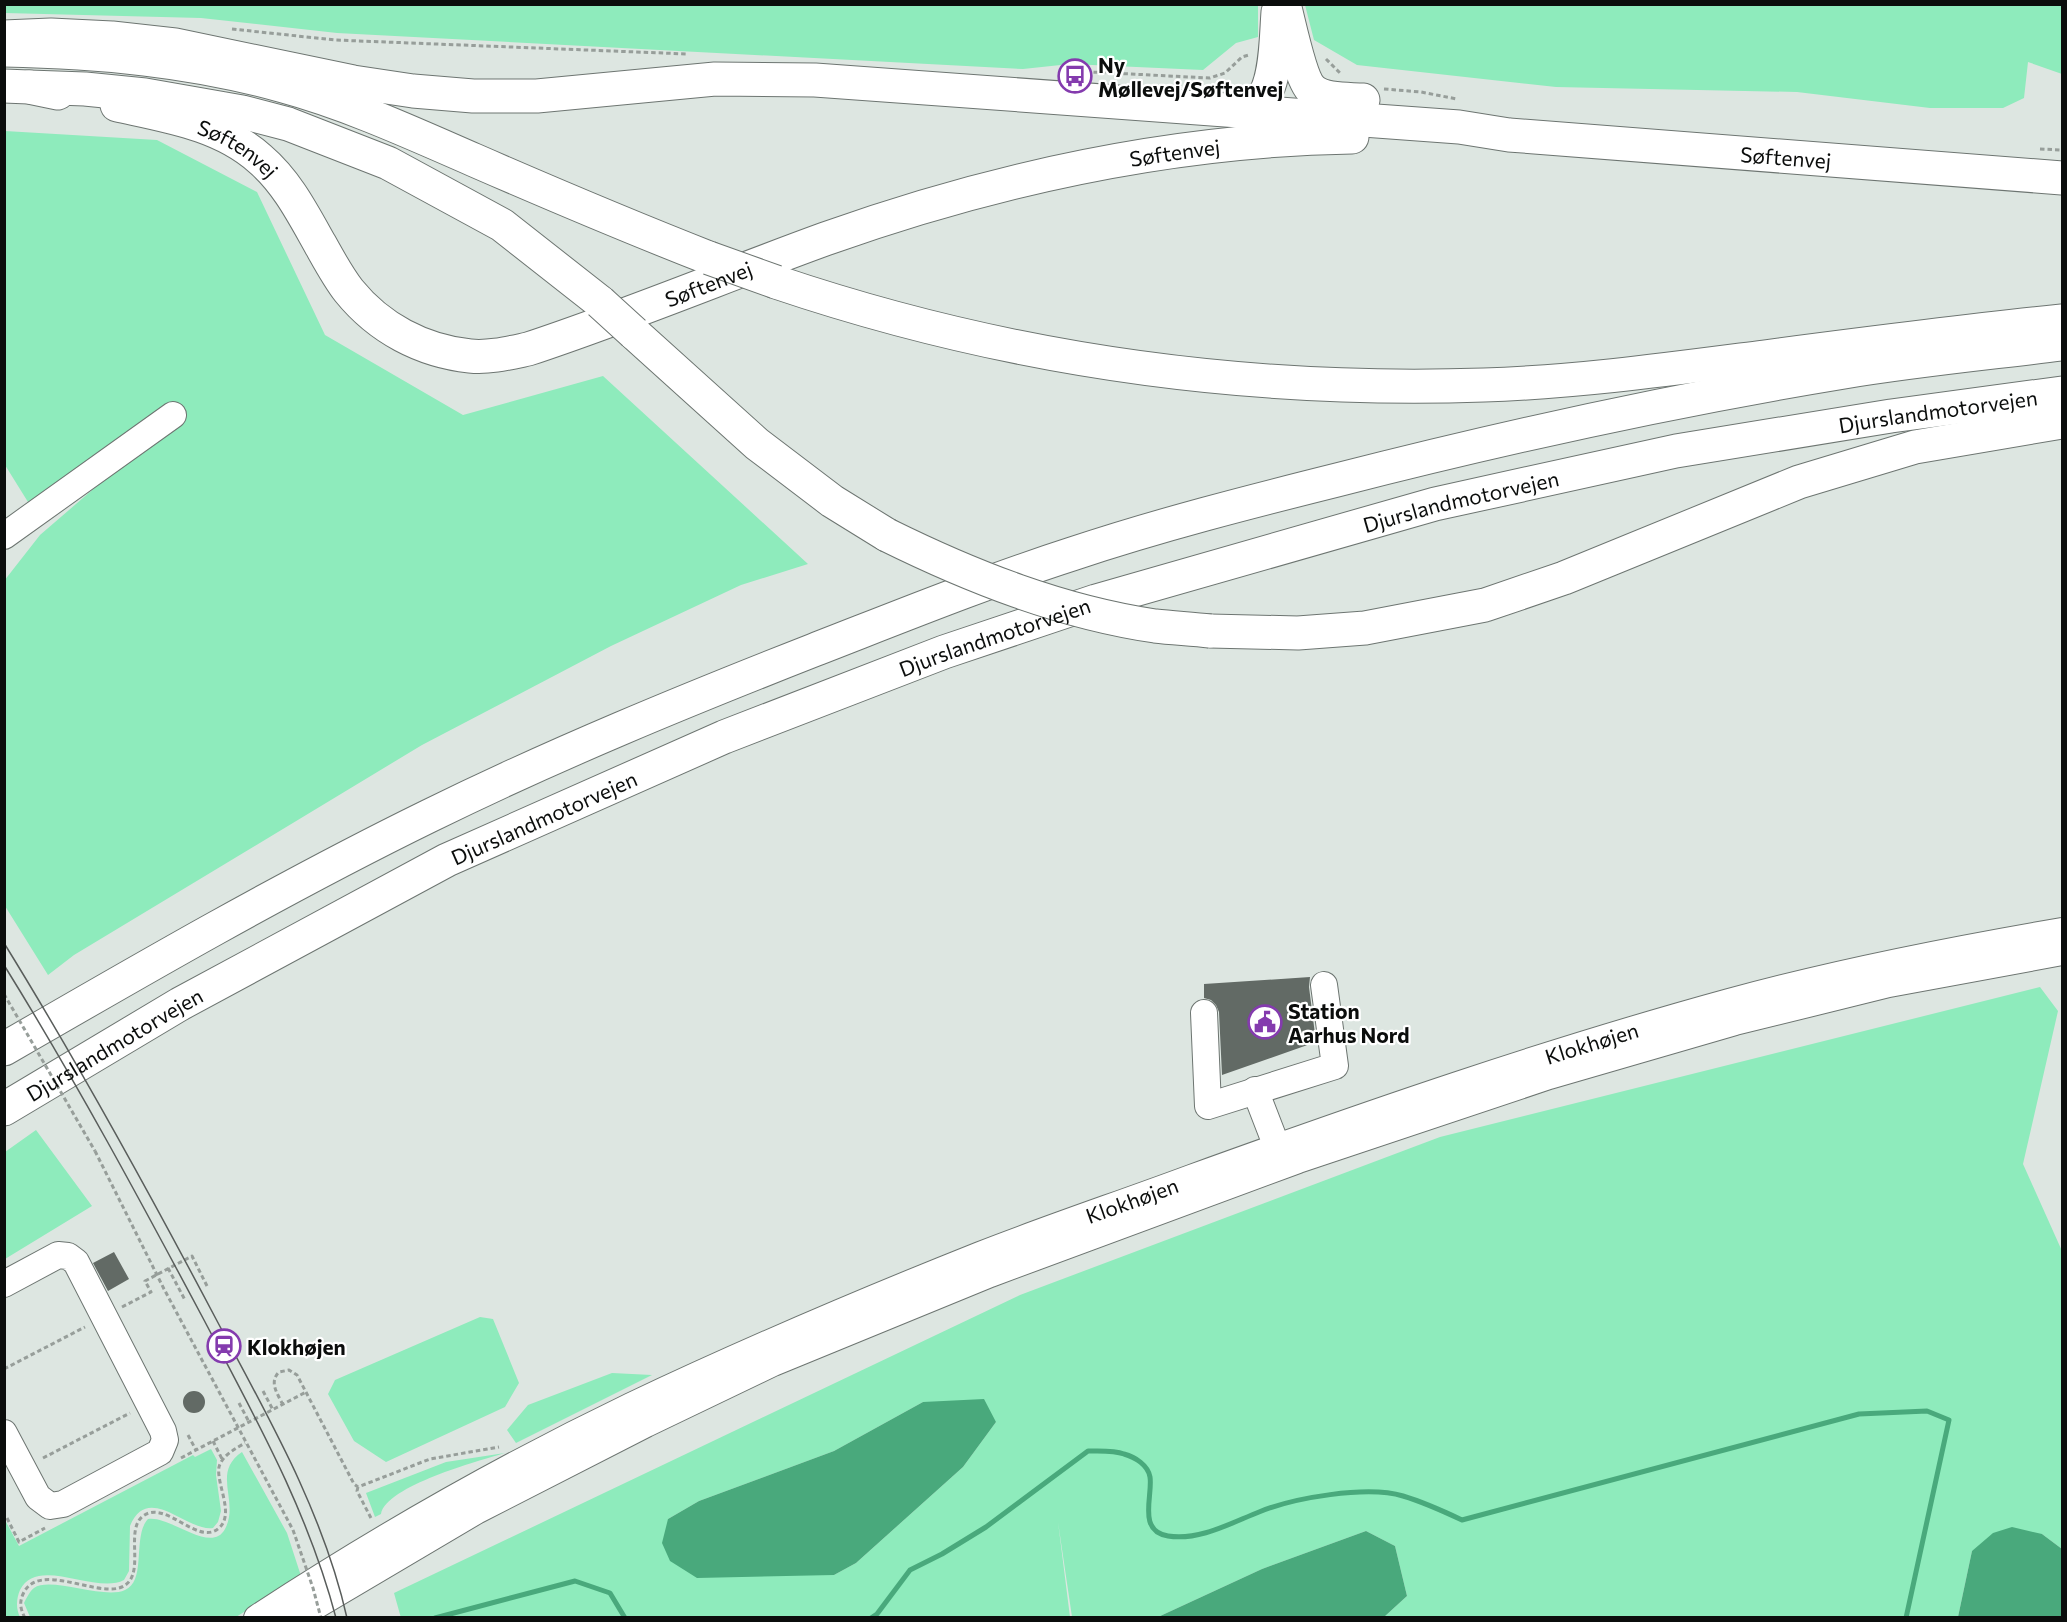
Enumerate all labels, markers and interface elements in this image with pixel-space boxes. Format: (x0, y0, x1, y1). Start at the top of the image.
place label: Ny Møllevej/Søftenvej (1098, 52, 1283, 101)
bus stop icon: Ny Møllevej/Søftenvej (1057, 58, 1093, 94)
street label: Søftenvej (195, 113, 284, 182)
street label: Søftenvej (1128, 133, 1221, 171)
street label: Søftenvej (1739, 141, 1832, 173)
street label: Søftenvej (661, 255, 755, 311)
street label: Djurslandmotorvejen (1837, 384, 2039, 437)
street label: Djurslandmotorvejen (1360, 465, 1561, 537)
street label: Djurslandmotorvejen (895, 591, 1093, 681)
street label: Djurslandmotorvejen (447, 765, 640, 869)
street label: Djurslandmotorvejen (21, 982, 207, 1106)
place label: Station Aarhus Nord (1288, 998, 1410, 1047)
public building icon: Station Aarhus Nord (1247, 1004, 1283, 1040)
street label: Klokhøjen (1542, 1016, 1641, 1068)
street label: Klokhøjen (1082, 1171, 1181, 1228)
station icon: Klokhøjen (206, 1328, 242, 1364)
place label: Klokhøjen (247, 1334, 346, 1359)

